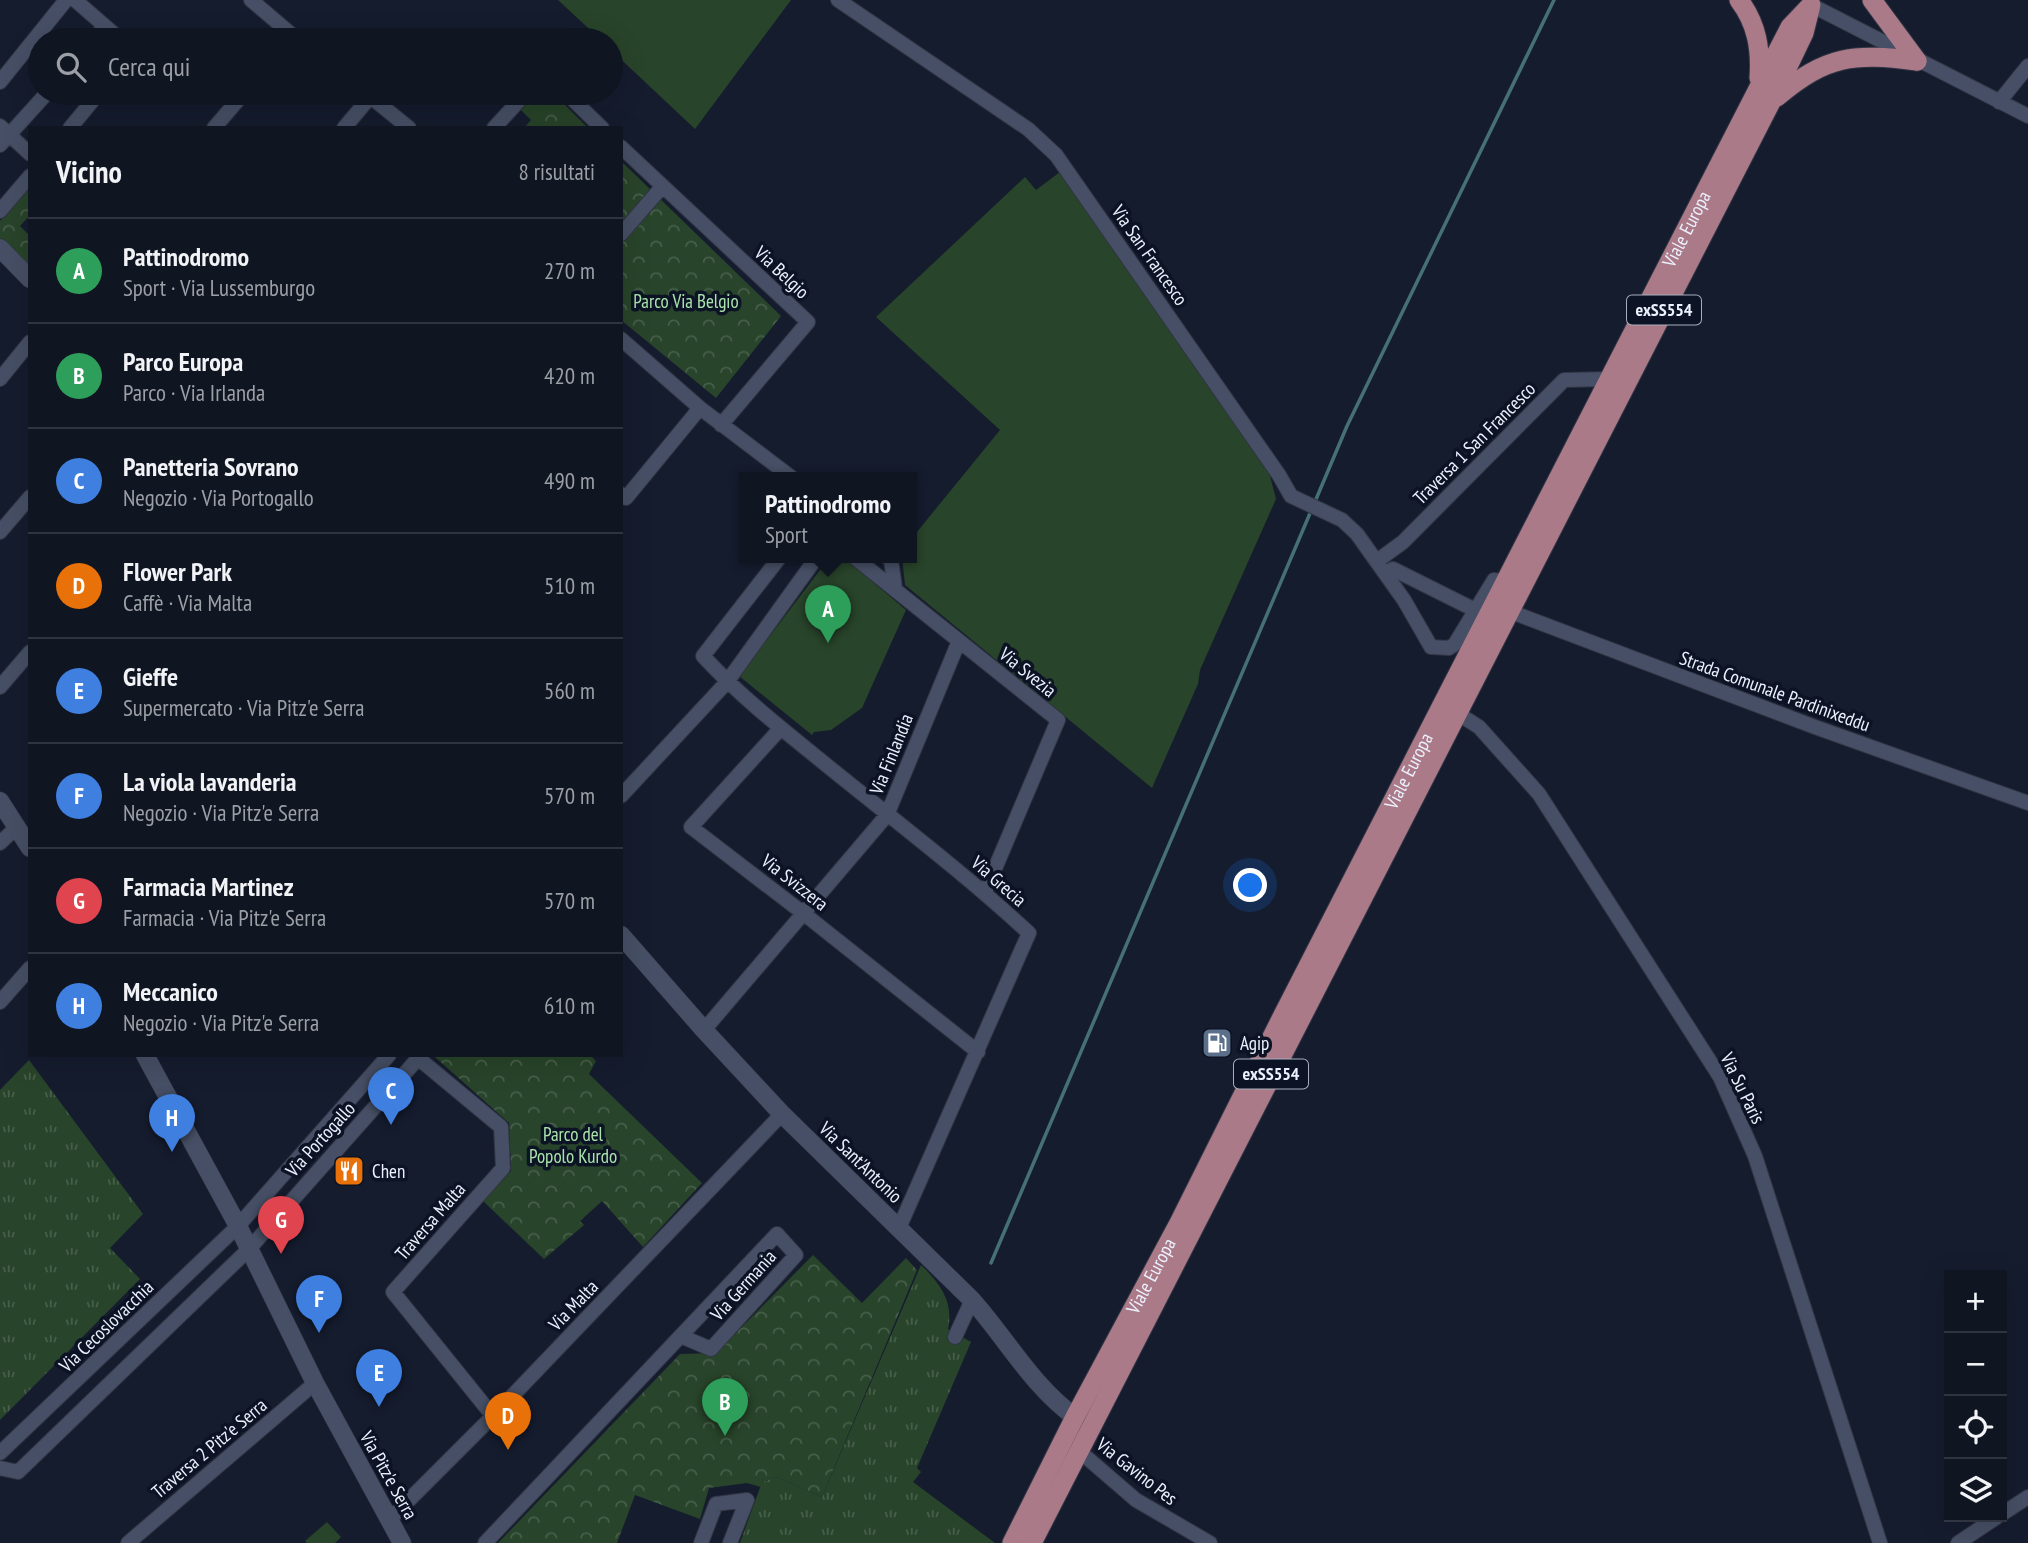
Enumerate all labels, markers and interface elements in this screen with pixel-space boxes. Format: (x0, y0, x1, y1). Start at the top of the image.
search box (28, 28, 623, 105)
icon: search (52, 48, 90, 86)
text: Cerca qui (108, 50, 190, 83)
text: Vicino (56, 152, 122, 191)
text: 8 risultati (519, 157, 595, 186)
street label: Viale Europa (1656, 187, 1716, 272)
street label: Via San Francesco (1106, 199, 1193, 310)
text: Pattinodromo (123, 240, 249, 273)
street label: Via Belgio (749, 240, 814, 303)
text: A (73, 256, 85, 285)
text: 270 m (544, 256, 595, 285)
text: Sport · Via Lussemburgo (123, 273, 315, 302)
park label: Parco Via Belgio (633, 289, 739, 313)
road number: exSS554 (1627, 296, 1701, 324)
text: Parco Europa (123, 345, 243, 378)
text: B (73, 361, 85, 390)
text: 420 m (544, 361, 595, 390)
street label: Traversa 1 San Francesco (1408, 377, 1540, 509)
text: Parco · Via Irlanda (123, 378, 265, 407)
text: Panetteria Sovrano (123, 450, 299, 483)
text: C (74, 466, 84, 495)
text: 490 m (544, 466, 595, 495)
popup (739, 472, 917, 563)
text: Negozio · Via Portogallo (123, 483, 314, 512)
text: Pattinodromo (765, 487, 891, 520)
text: Sport (765, 520, 808, 549)
text: Flower Park (123, 555, 232, 588)
text: D (73, 571, 85, 600)
text: 510 m (544, 571, 595, 600)
pin: A (805, 585, 851, 643)
text: Caffè · Via Malta (123, 588, 252, 617)
street label: Via Svezia (994, 641, 1061, 702)
street label: Strada Comunale Pardinixeddu (1676, 645, 1874, 737)
text: Gieffe (123, 660, 178, 693)
text: E (74, 676, 84, 705)
text: 560 m (544, 676, 595, 705)
text: Supermercato · Via Pitz'e Serra (123, 693, 364, 722)
street label: Via Finlandia (864, 710, 918, 799)
street label: Viale Europa (1378, 729, 1438, 814)
text: La viola lavanderia (123, 765, 297, 798)
text: F (74, 781, 84, 810)
text: 570 m (544, 781, 595, 810)
text: Negozio · Via Pitz'e Serra (123, 798, 319, 827)
street label: Via Svizzera (756, 848, 833, 916)
street label: Via Grecia (966, 850, 1032, 911)
your location (1233, 868, 1267, 902)
text: Farmacia Martinez (123, 870, 294, 903)
text: G (73, 886, 85, 915)
text: 570 m (544, 886, 595, 915)
text: Farmacia · Via Pitz'e Serra (123, 903, 326, 932)
text: Meccanico (123, 975, 218, 1008)
text: H (73, 991, 85, 1020)
text: 610 m (544, 991, 595, 1020)
text: Negozio · Via Pitz'e Serra (123, 1008, 319, 1037)
fuel station icon: Agip (1200, 1026, 1234, 1060)
place label: Agip (1240, 1031, 1269, 1055)
street label: Via Su Paris (1715, 1048, 1771, 1128)
road number: exSS554 (1234, 1059, 1308, 1088)
pin: C (368, 1067, 414, 1125)
pin: H (149, 1094, 195, 1152)
street label: Via Portogallo (279, 1097, 360, 1182)
street label: Via Sant'Antonio (814, 1116, 908, 1208)
park label: Parco del Popolo Kurdo (529, 1122, 617, 1168)
restaurant icon: Chen (332, 1154, 366, 1188)
place label: Chen (372, 1159, 405, 1183)
street label: Traversa Malta (390, 1177, 470, 1265)
pin: G (258, 1196, 304, 1254)
street label: Viale Europa (1120, 1234, 1181, 1319)
street label: Via Germania (704, 1245, 781, 1326)
map controls (1944, 1270, 2007, 1522)
button: + (1944, 1270, 2007, 1333)
street label: Via Cecoslovacchia (53, 1275, 158, 1378)
pin: F (296, 1275, 342, 1333)
street label: Via Malta (542, 1275, 603, 1336)
button: − (1944, 1333, 2007, 1396)
pin: E (356, 1349, 402, 1407)
pin: B (702, 1378, 748, 1436)
pin: D (485, 1392, 531, 1450)
street label: Traversa 2 Pitz'e Serra (146, 1393, 272, 1503)
button: locate (1944, 1396, 2007, 1459)
street label: Via Pitz'e Serra (354, 1426, 423, 1523)
street label: Via Gavino Pes (1091, 1431, 1182, 1510)
button: layers (1944, 1459, 2007, 1522)

